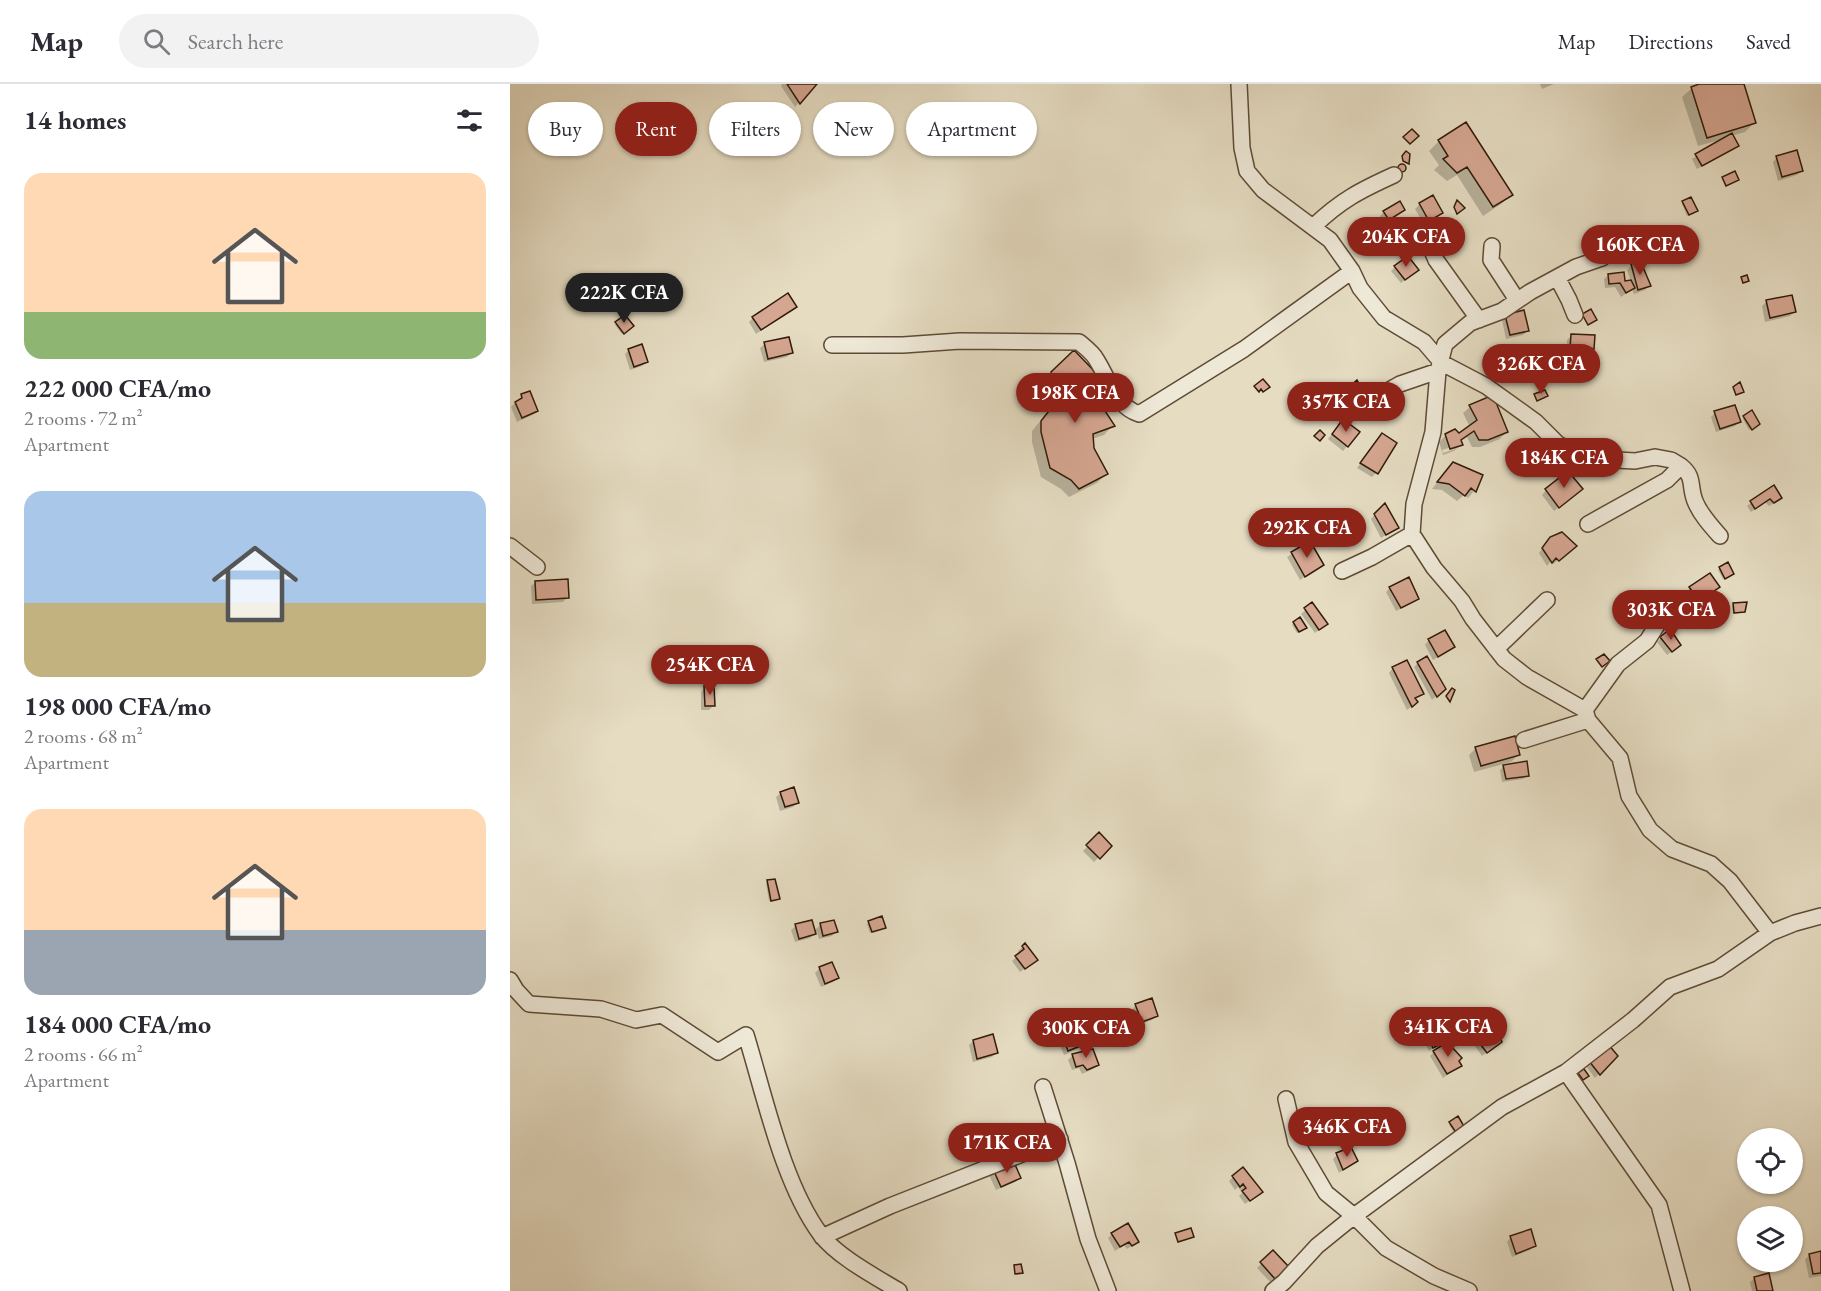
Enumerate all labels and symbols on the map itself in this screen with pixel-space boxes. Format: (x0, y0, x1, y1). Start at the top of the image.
pin: 204K CFA (1344, 217, 1468, 268)
pin: 160K CFA (1578, 225, 1702, 276)
pin: 222K CFA (562, 273, 686, 324)
pin: 326K CFA (1479, 344, 1603, 395)
pin: 198K CFA (1013, 373, 1137, 424)
pin: 357K CFA (1284, 382, 1408, 433)
pin: 184K CFA (1502, 438, 1626, 489)
pin: 292K CFA (1245, 508, 1369, 559)
pin: 303K CFA (1609, 590, 1733, 641)
pin: 254K CFA (648, 645, 772, 696)
pin: 341K CFA (1386, 1007, 1510, 1058)
pin: 300K CFA (1024, 1008, 1148, 1059)
pin: 346K CFA (1285, 1107, 1409, 1158)
pin: 171K CFA (945, 1123, 1069, 1174)

